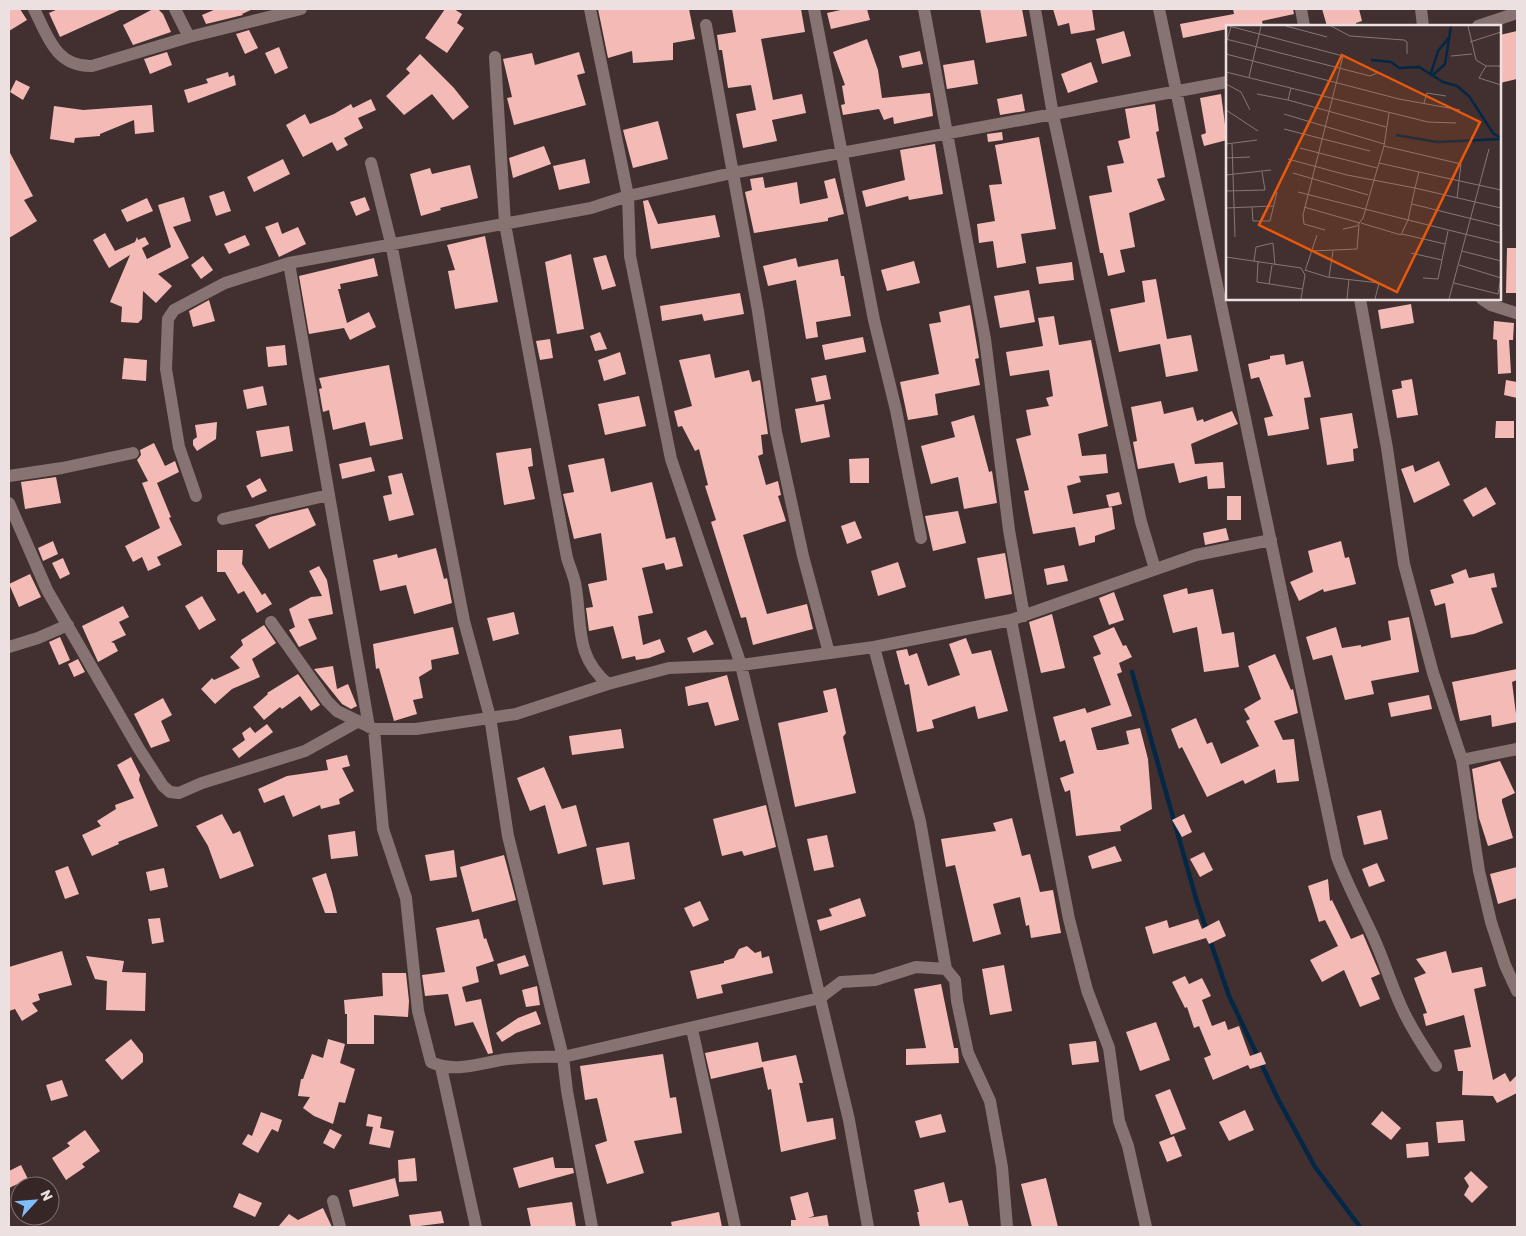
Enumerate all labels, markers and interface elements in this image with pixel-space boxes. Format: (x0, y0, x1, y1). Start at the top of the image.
inset map (1226, 25, 1501, 300)
north arrow (10, 1176, 60, 1226)
text: N (36, 1187, 56, 1204)

